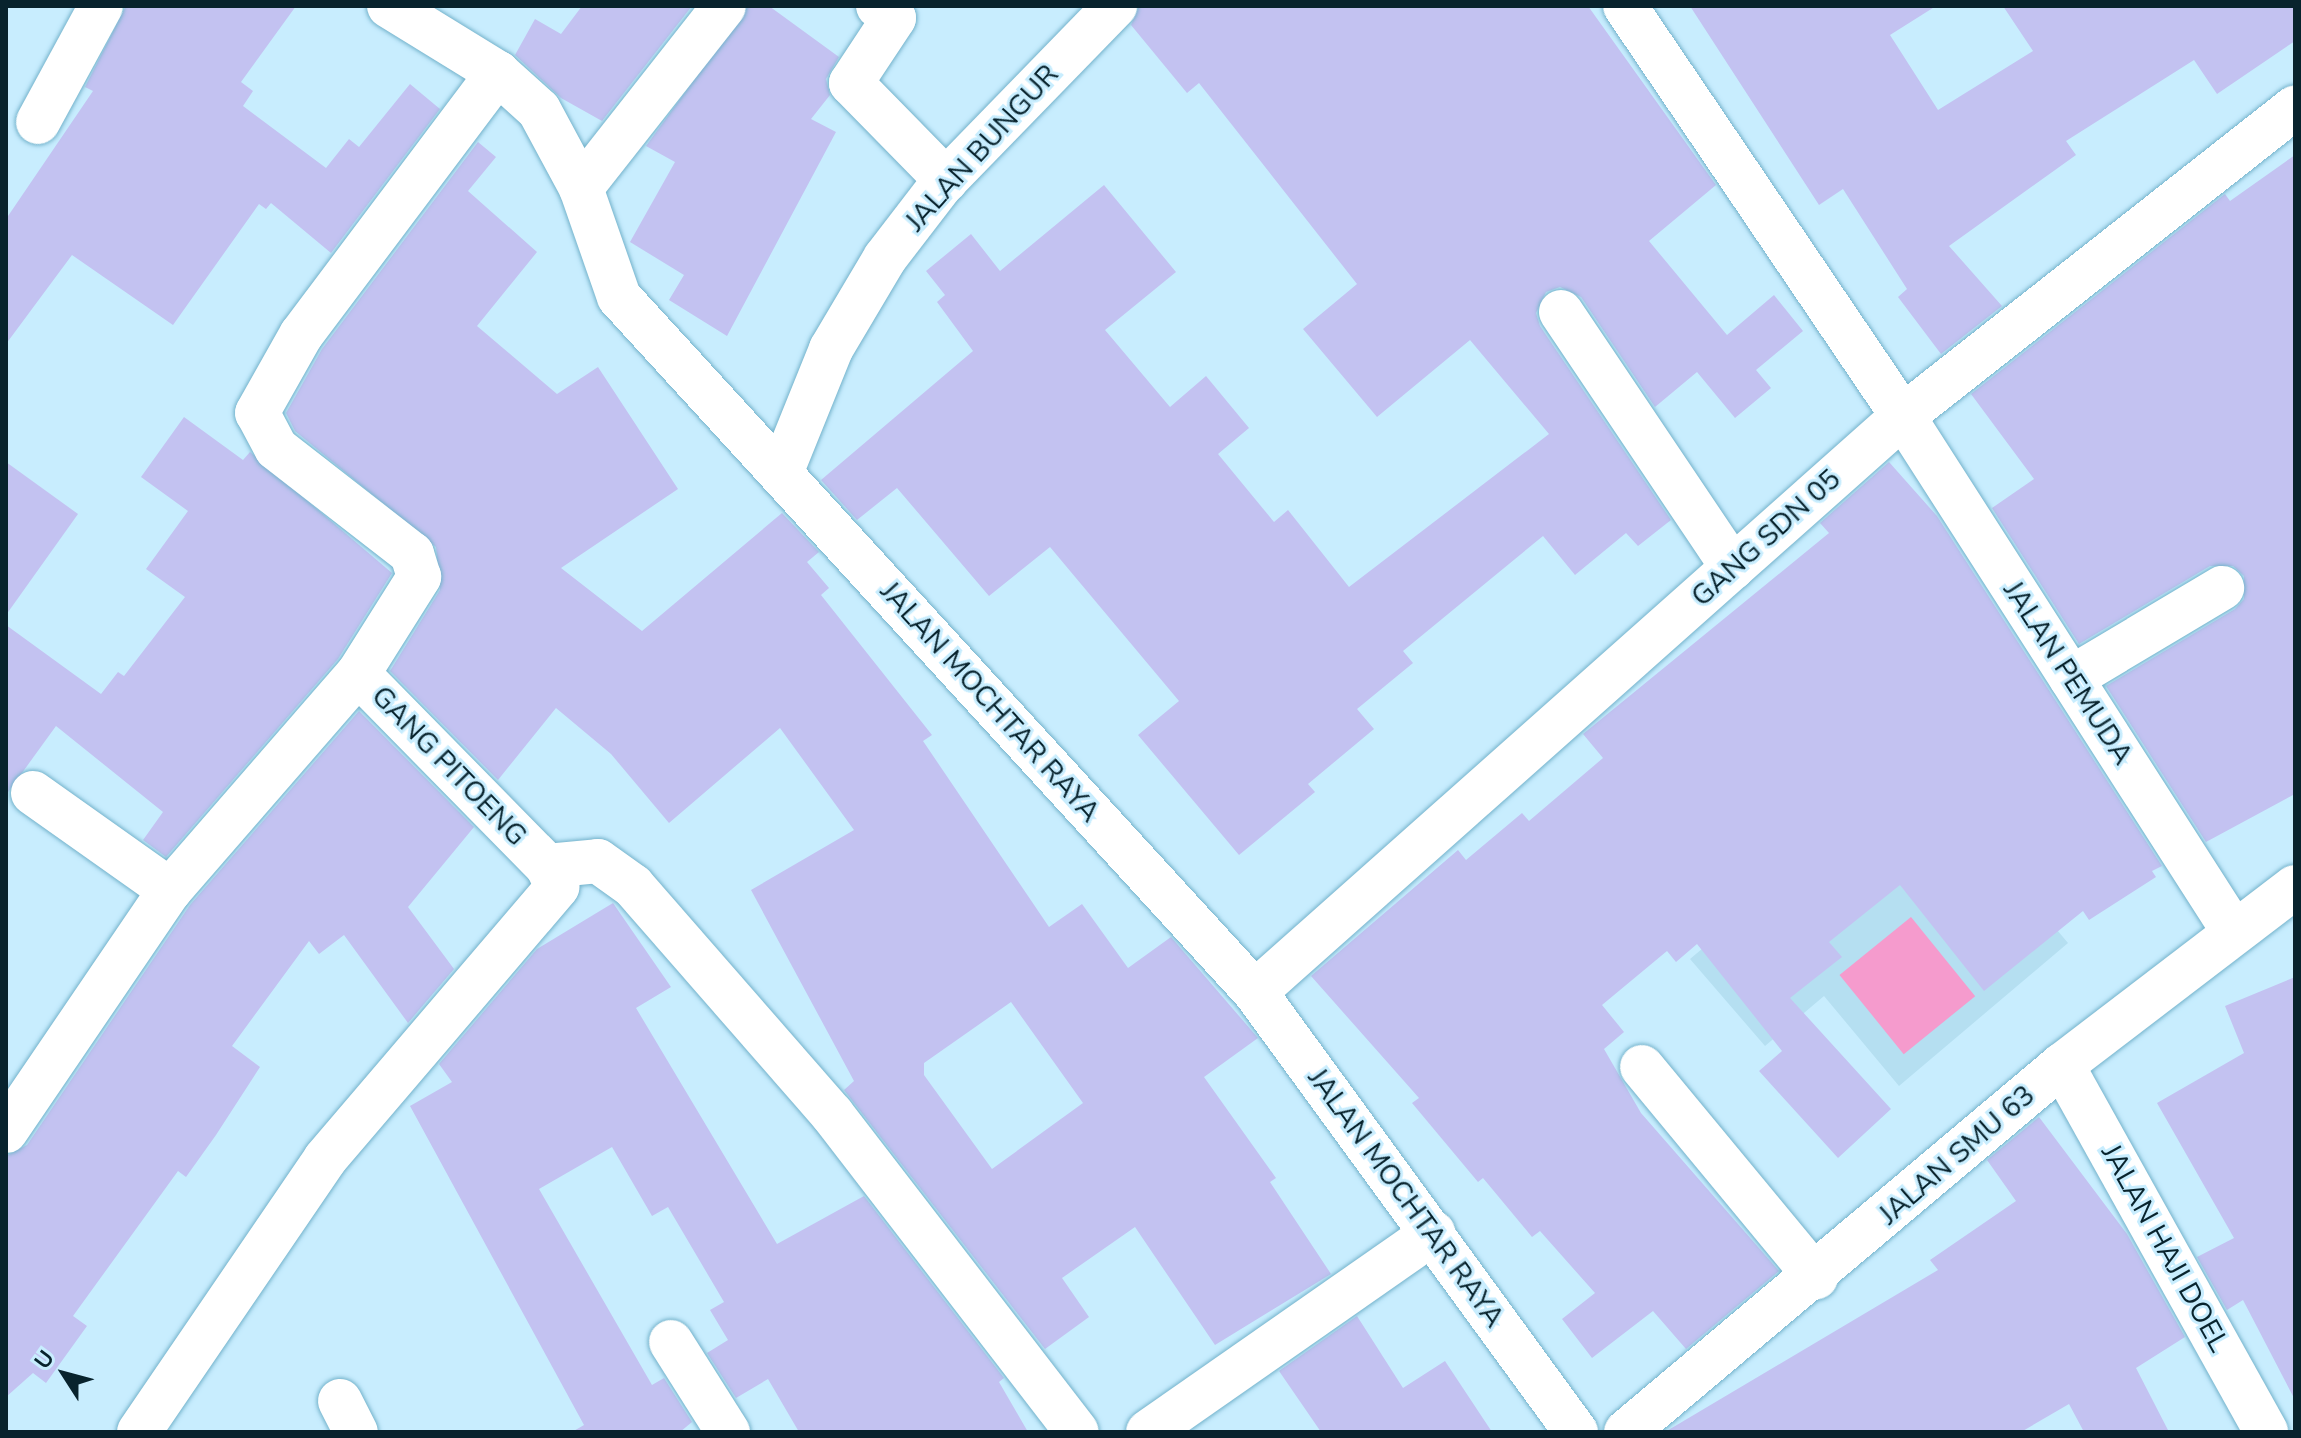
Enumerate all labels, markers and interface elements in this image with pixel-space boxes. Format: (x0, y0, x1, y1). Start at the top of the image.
street label: JALAN BUNGUR (899, 58, 1065, 238)
street label: GANG SDN 05 (1685, 462, 1847, 614)
street label: JALAN MOCHTAR RAYA (873, 575, 1107, 829)
street label: JALAN PEMUDA (1996, 575, 2140, 771)
street label: GANG PITOENG (365, 679, 533, 853)
street label: JALAN MOCHTAR RAYA (1301, 1062, 1511, 1334)
street label: JALAN SMU 63 (1872, 1078, 2042, 1232)
street label: JALAN HAJI DOEL (2094, 1138, 2236, 1358)
north arrow (24, 1334, 104, 1414)
text: U (28, 1345, 61, 1375)

